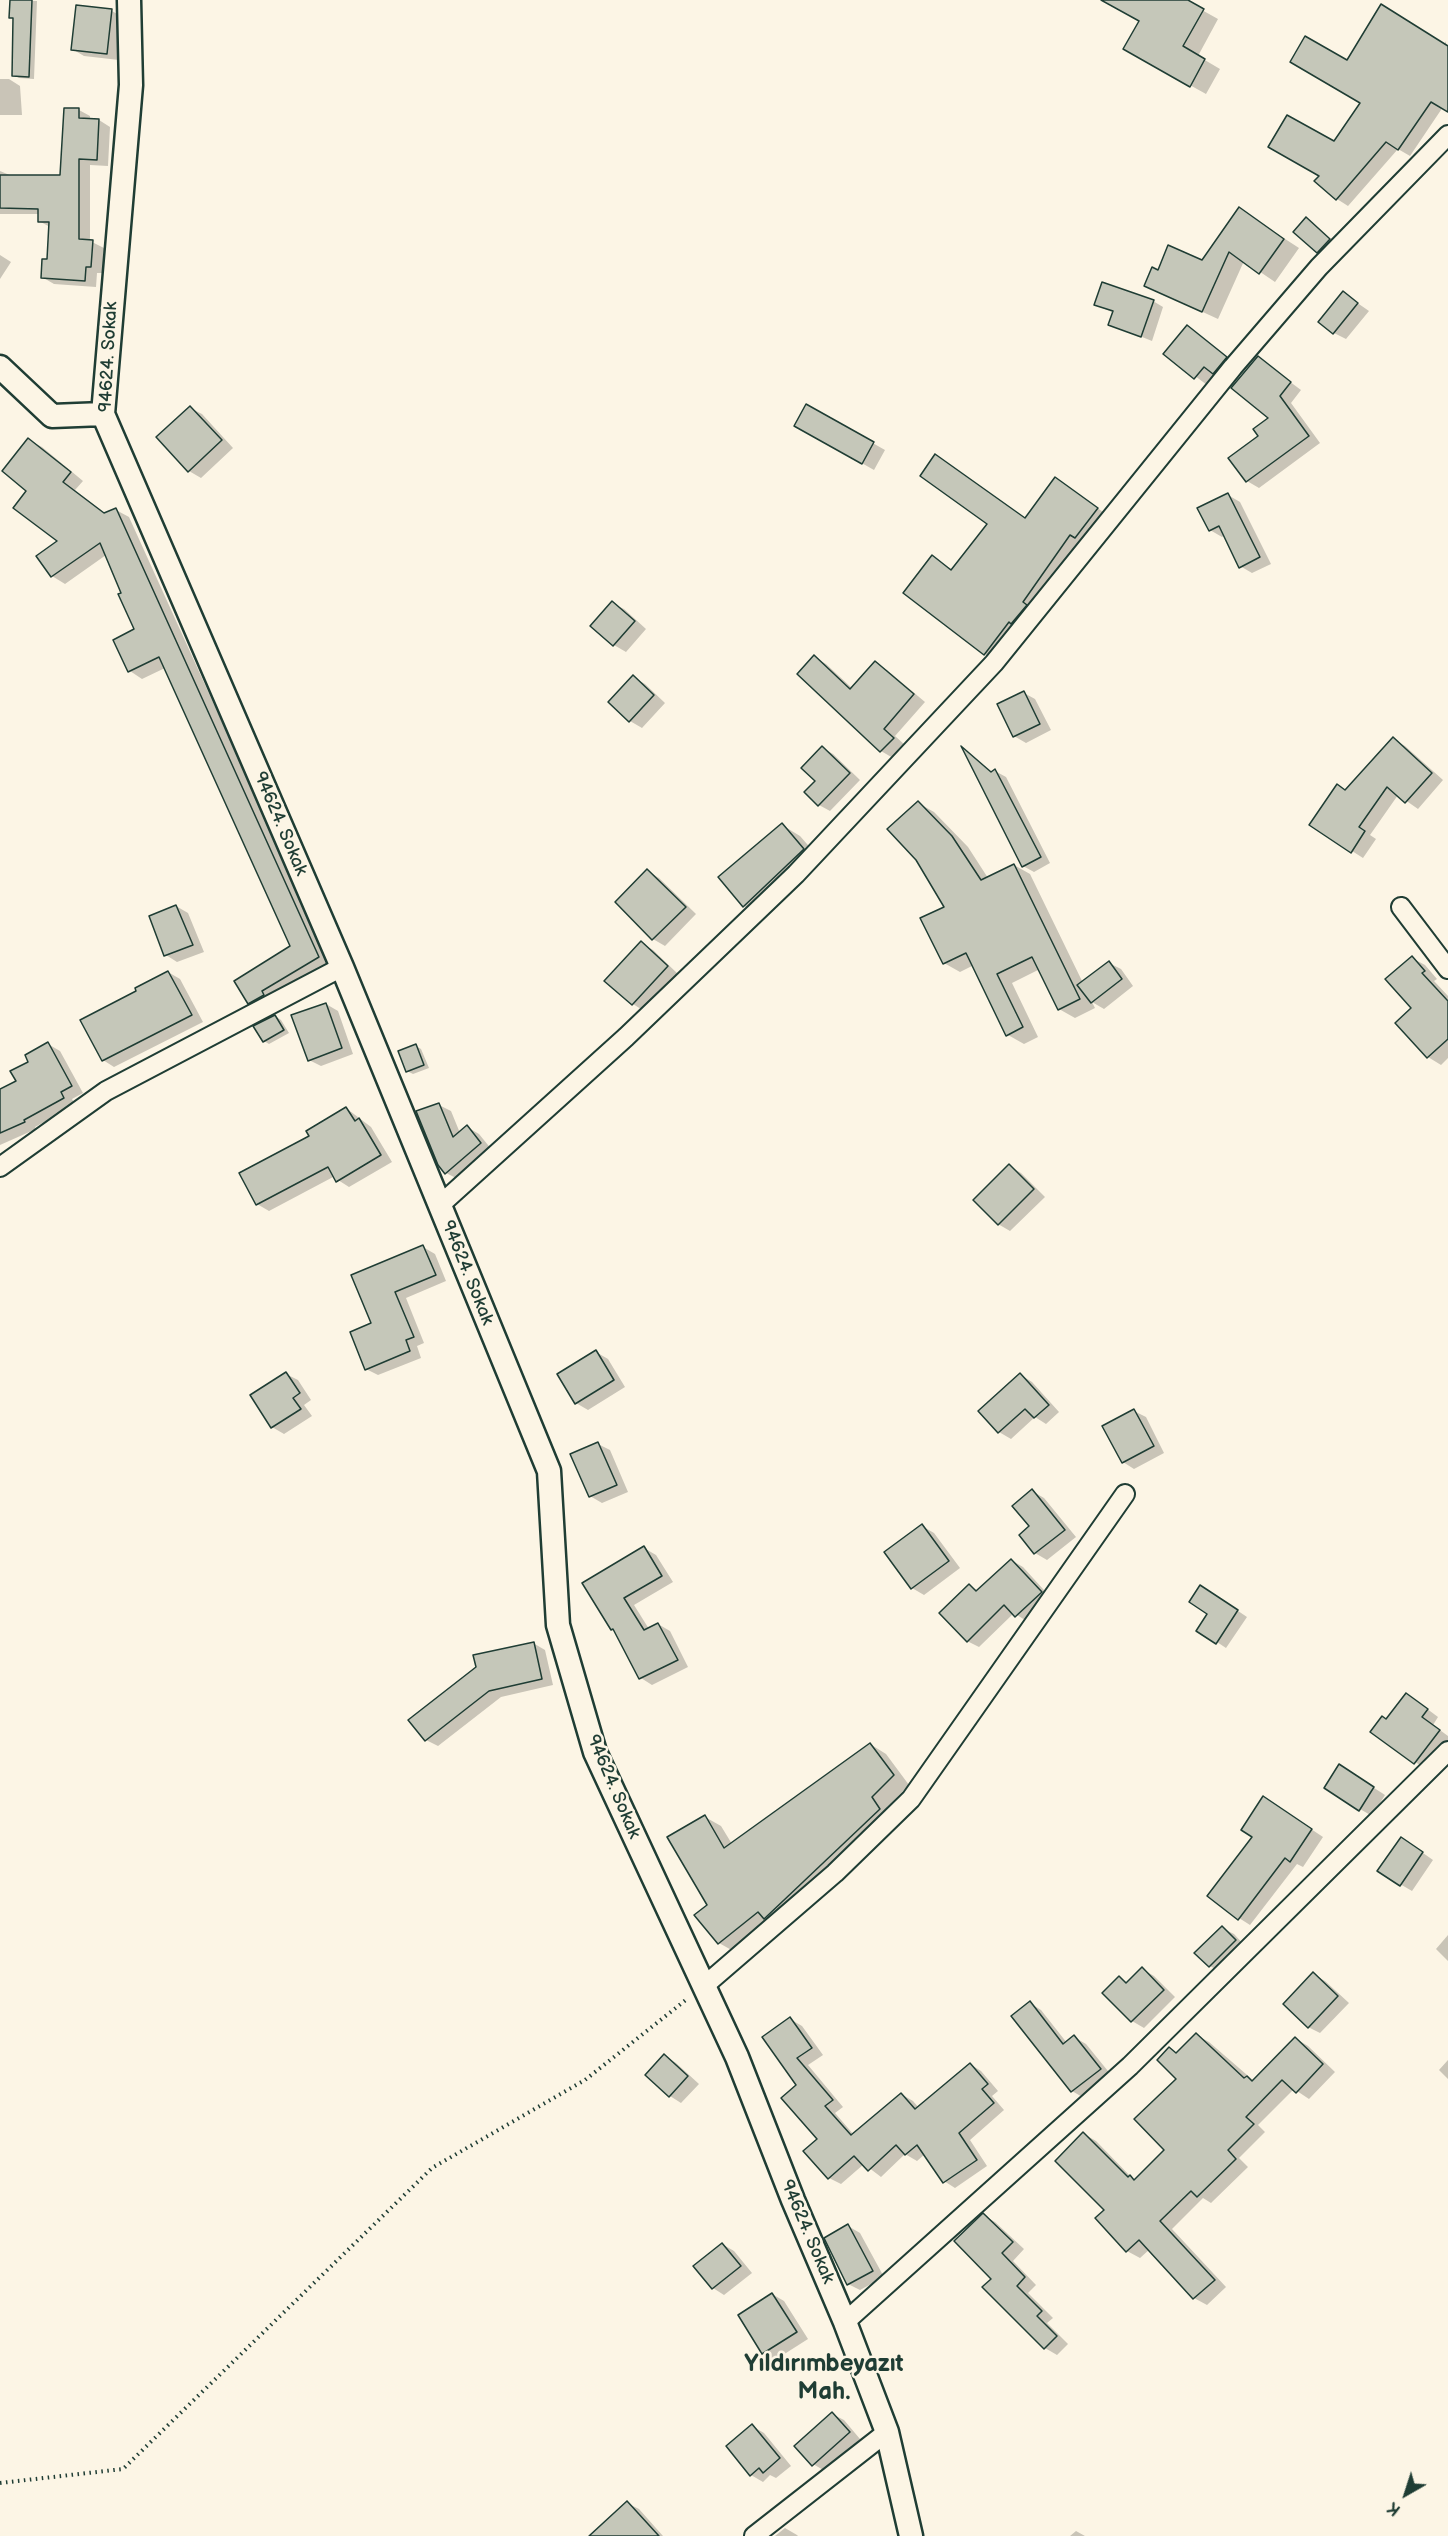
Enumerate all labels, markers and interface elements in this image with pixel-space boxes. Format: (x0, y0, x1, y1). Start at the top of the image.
street label: 94624. Sokak (95, 301, 123, 413)
street label: 94624. Sokak (248, 769, 312, 879)
street label: 94624. Sokak (436, 1218, 498, 1328)
street label: 94624. Sokak (581, 1732, 645, 1842)
street label: 94624. Sokak (775, 2177, 839, 2287)
district label: Yıldırımbeyazıt Mah. (744, 2351, 904, 2407)
north arrow (1376, 2464, 1436, 2524)
text: K (1384, 2498, 1405, 2519)

